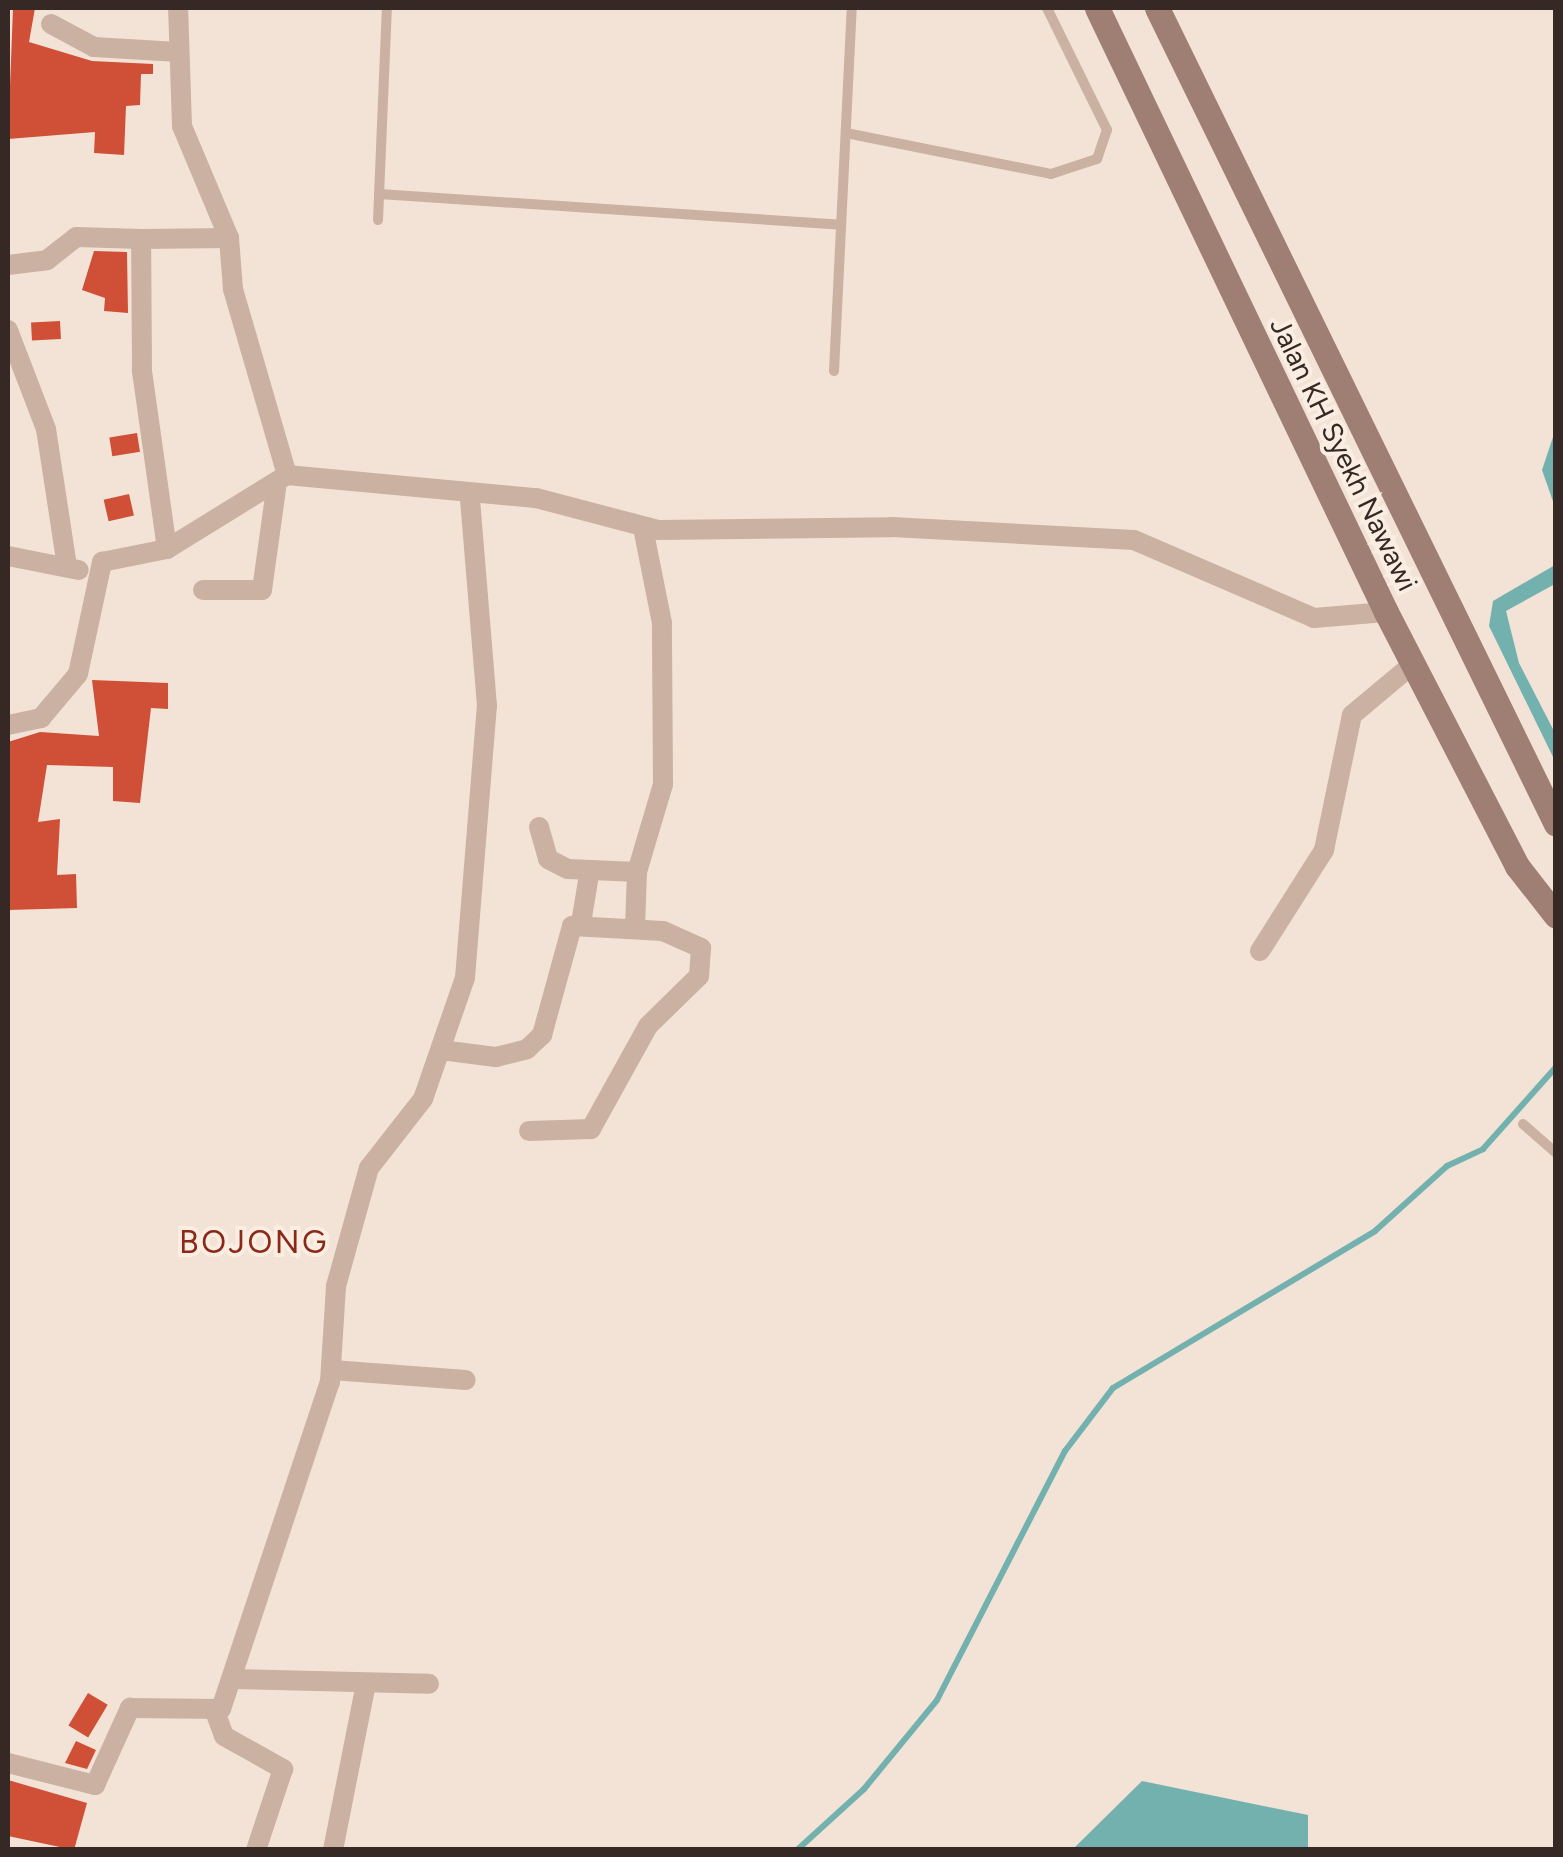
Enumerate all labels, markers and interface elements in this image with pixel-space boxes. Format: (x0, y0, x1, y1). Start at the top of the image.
street label: Jalan KH Syekh Nawawi (1263, 312, 1425, 596)
district label: BOJONG (179, 1223, 329, 1261)

